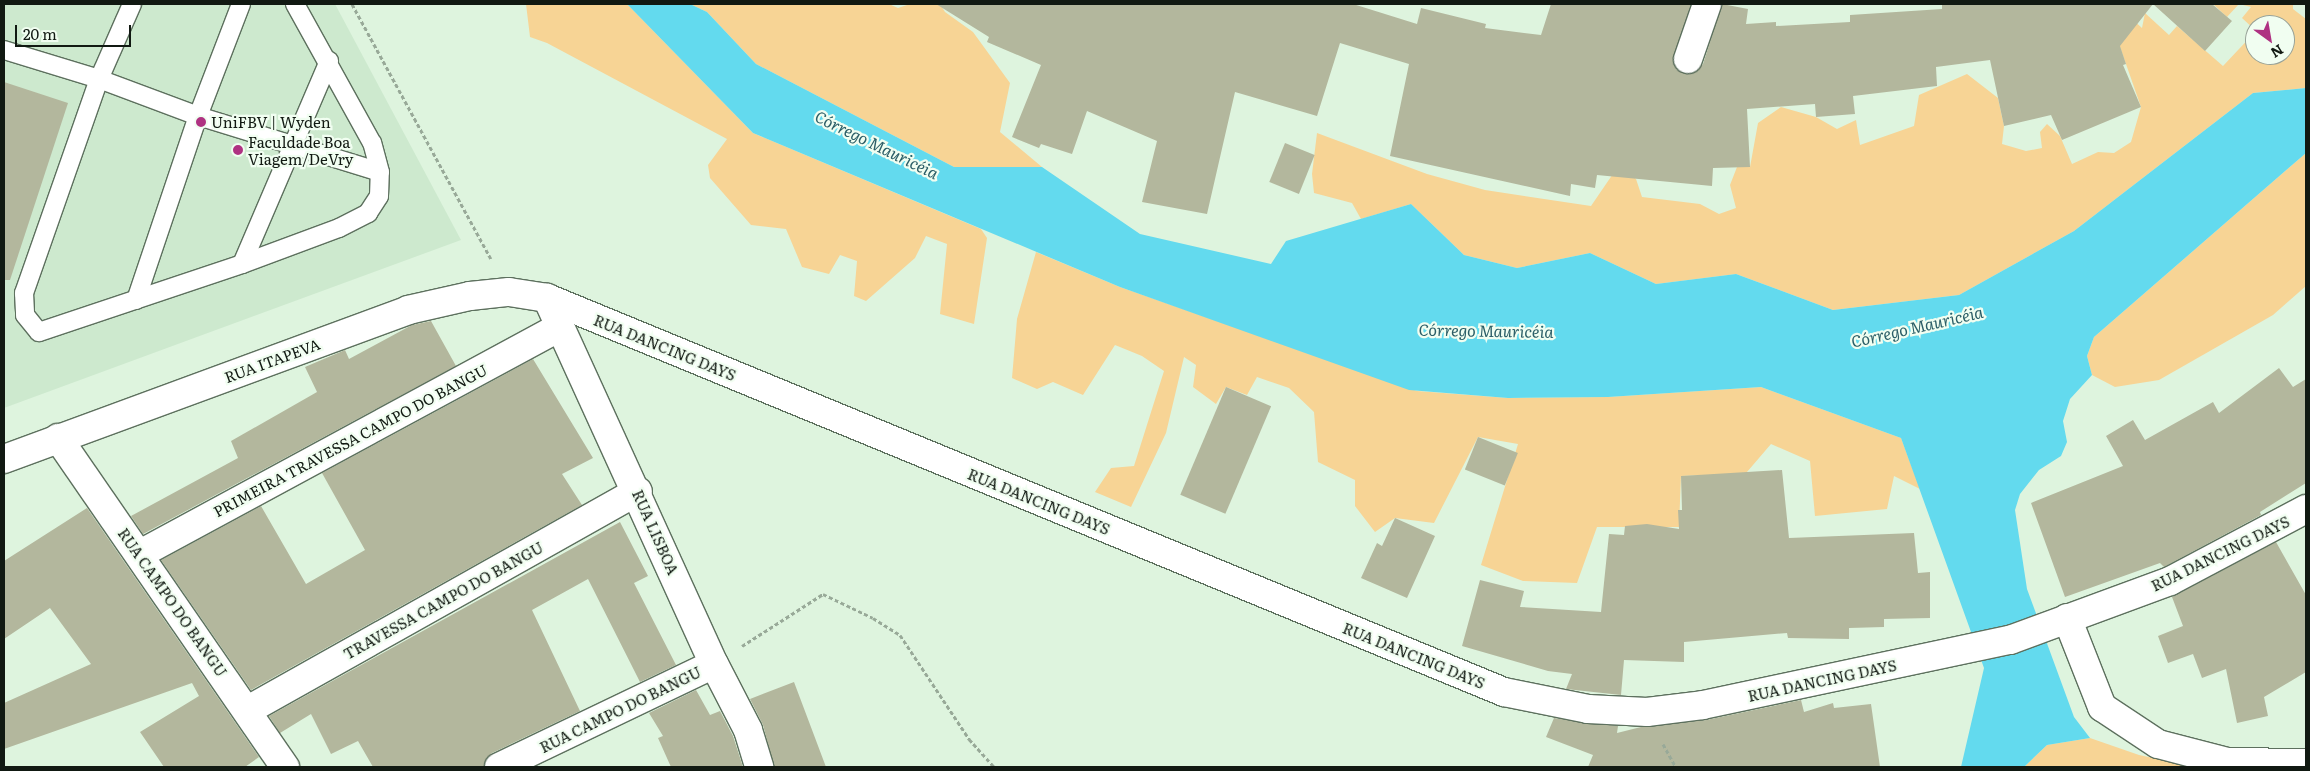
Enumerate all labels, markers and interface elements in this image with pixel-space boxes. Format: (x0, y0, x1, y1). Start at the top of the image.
scale bar (18, 15, 134, 47)
north arrow (2245, 15, 2295, 65)
text: 20 m (23, 22, 57, 45)
text: N (2267, 40, 2288, 63)
water label: Córrego Mauricéia (812, 106, 942, 182)
place label: UniFBV | Wyden (211, 113, 331, 131)
marker: UniFBV | Wyden (195, 116, 207, 128)
place label: Faculdade Boa Viagem/DeVry (248, 132, 353, 167)
marker: Faculdade Boa Viagem/DeVry (232, 144, 244, 156)
water label: Córrego Mauricéia (1849, 301, 1985, 351)
street label: RUA DANCING DAYS (591, 310, 739, 384)
water label: Córrego Mauricéia (1418, 319, 1554, 341)
street label: RUA ITAPEVA (222, 334, 322, 386)
street label: PRIMEIRA TRAVESSA CAMPO DO BANGU (210, 360, 490, 520)
street label: RUA DANCING DAYS (965, 464, 1113, 538)
street label: RUA LISBOA (629, 487, 683, 577)
street label: RUA DANCING DAYS (2148, 512, 2292, 594)
street label: RUA CAMPO DO BANGU (115, 524, 231, 680)
street label: TRAVESSA CAMPO DO BANGU (340, 537, 546, 663)
street label: RUA DANCING DAYS (1340, 618, 1488, 692)
street label: RUA DANCING DAYS (1746, 655, 1898, 705)
street label: RUA CAMPO DO BANGU (536, 662, 704, 756)

